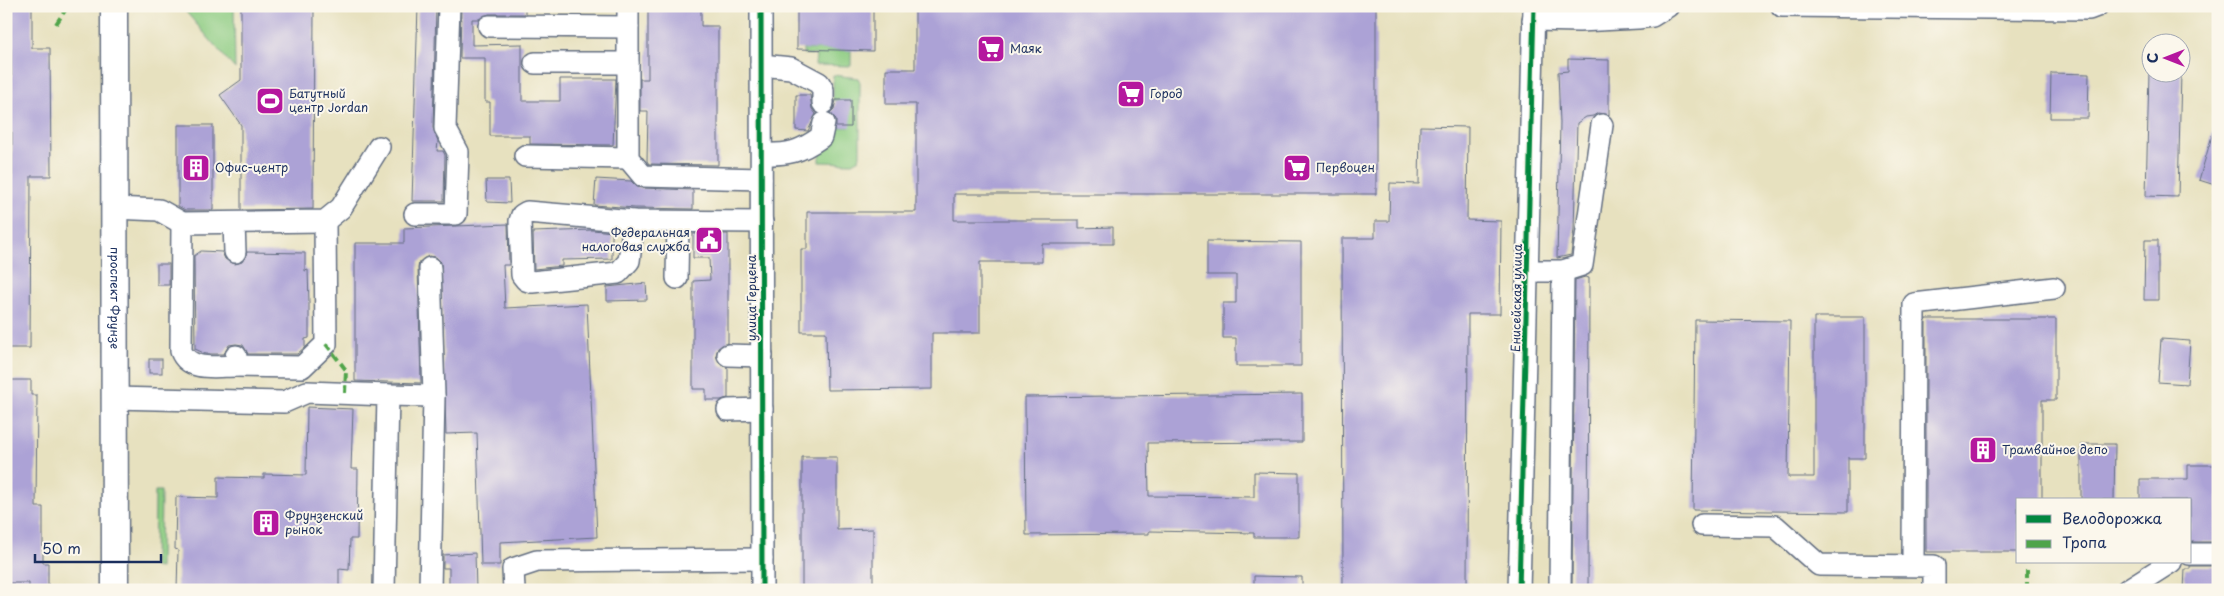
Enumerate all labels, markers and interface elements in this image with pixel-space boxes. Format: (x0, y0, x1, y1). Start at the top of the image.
north arrow (2142, 32, 2192, 82)
supermarket icon: Маяк (976, 34, 1006, 64)
place label: Маяк (1010, 39, 1042, 57)
text: С (2142, 53, 2163, 63)
supermarket icon: Город (1116, 79, 1146, 109)
place label: Батутный центр Jordan (289, 84, 368, 116)
place label: Город (1150, 84, 1183, 102)
sports icon: Батутный центр Jordan (255, 86, 285, 116)
building icon: Офис-центр (181, 153, 211, 183)
supermarket icon: Первоцен (1282, 153, 1312, 183)
place label: Офис-центр (215, 158, 288, 176)
place label: Первоцен (1316, 158, 1375, 176)
place label: Федеральная налоговая служба (582, 223, 690, 255)
public building icon: Федеральная налоговая служба (694, 225, 724, 255)
street label: Енисейская улица (1506, 243, 1526, 352)
street label: проспект Фрунзе (106, 247, 125, 349)
street label: улица Герцена (742, 254, 760, 341)
building icon: Трамвайное депо (1968, 435, 1998, 465)
place label: Трамвайное депо (2002, 440, 2108, 458)
legend (2016, 498, 2192, 564)
place label: Фрунзенский рынок (285, 506, 363, 538)
text: Велодорожка (2062, 506, 2163, 529)
building icon: Фрунзенский рынок (251, 508, 281, 538)
text: Тропа (2062, 530, 2107, 553)
scale bar (35, 531, 161, 563)
text: 50 m (42, 536, 81, 559)

